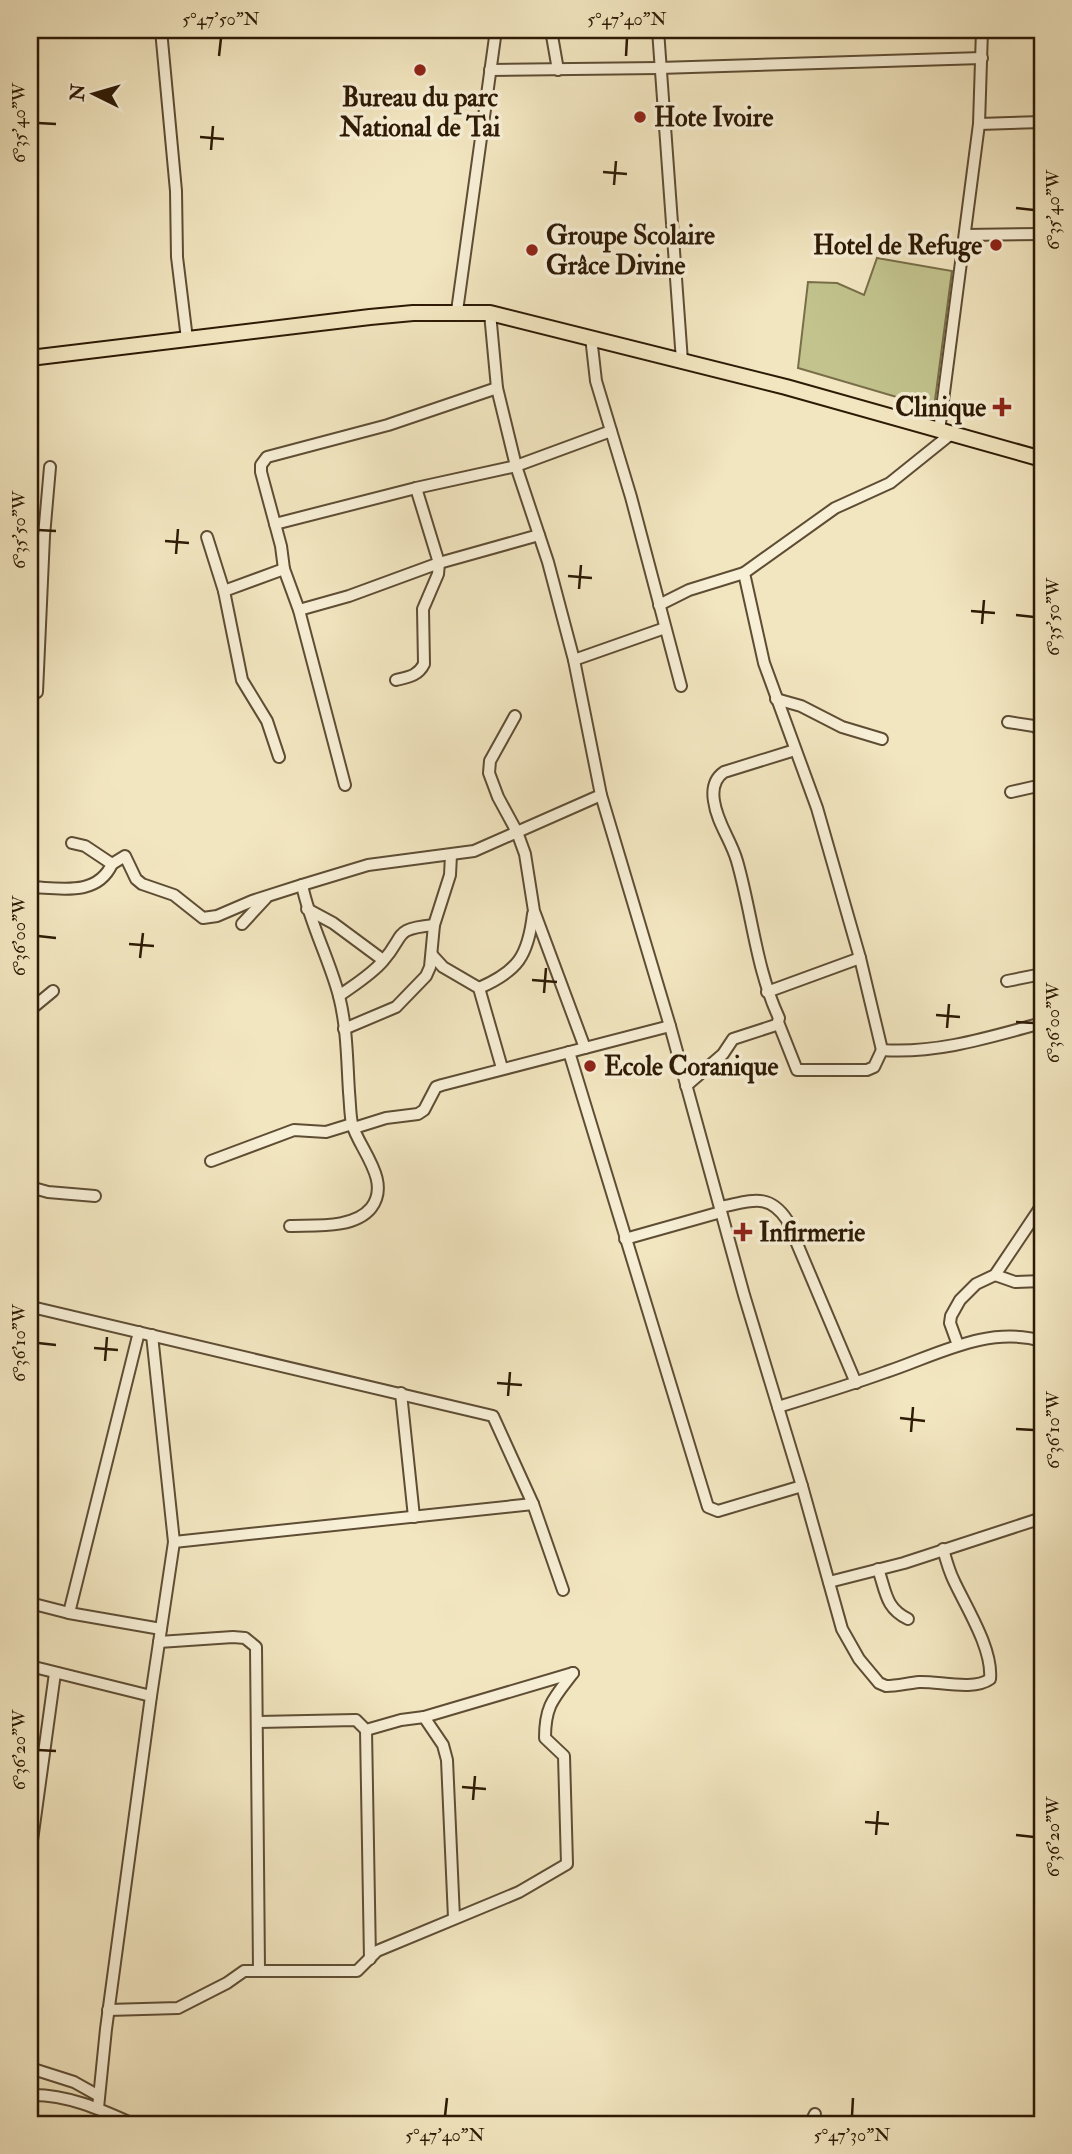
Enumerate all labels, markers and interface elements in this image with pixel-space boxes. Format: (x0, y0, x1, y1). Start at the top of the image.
text: 5°47'50"N (182, 8, 260, 31)
text: 5°47'40"N (587, 8, 667, 31)
north arrow (60, 60, 130, 130)
marker: Bureau du parc National de Tai (412, 62, 428, 78)
text: 6°35'40"W (8, 82, 31, 163)
text: N (65, 82, 91, 103)
place label: Bureau du parc National de Tai (339, 82, 500, 144)
place label: Hote Ivoire (654, 102, 773, 134)
marker: Hote Ivoire (632, 109, 648, 125)
text: 6°35'40"W (1042, 169, 1065, 250)
place label: Groupe Scolaire Grâce Divine (546, 220, 715, 282)
place label: Hotel de Refuge (813, 230, 982, 263)
marker: Hotel de Refuge (988, 237, 1004, 253)
marker: Groupe Scolaire Grâce Divine (524, 242, 540, 258)
place label: Clinique (895, 392, 986, 425)
marker: Clinique (992, 397, 1012, 417)
text: 6°35'50"W (8, 490, 31, 569)
text: 6°35'50"W (1042, 577, 1065, 656)
text: 6°36'00"W (8, 895, 31, 976)
text: 6°36'00"W (1042, 982, 1065, 1063)
place label: Ecole Coranique (604, 1051, 779, 1084)
marker: Ecole Coranique (582, 1058, 598, 1074)
place label: Infirmerie (759, 1217, 865, 1249)
marker: Infirmerie (733, 1222, 753, 1242)
text: 6°36'10"W (8, 1303, 31, 1382)
text: 6°36'10"W (1042, 1390, 1065, 1469)
text: 6°36'20"W (8, 1709, 31, 1790)
text: 6°36'20"W (1042, 1796, 1065, 1877)
text: 5°47'40"N (405, 2124, 485, 2147)
text: 5°47'30"N (814, 2124, 890, 2147)

